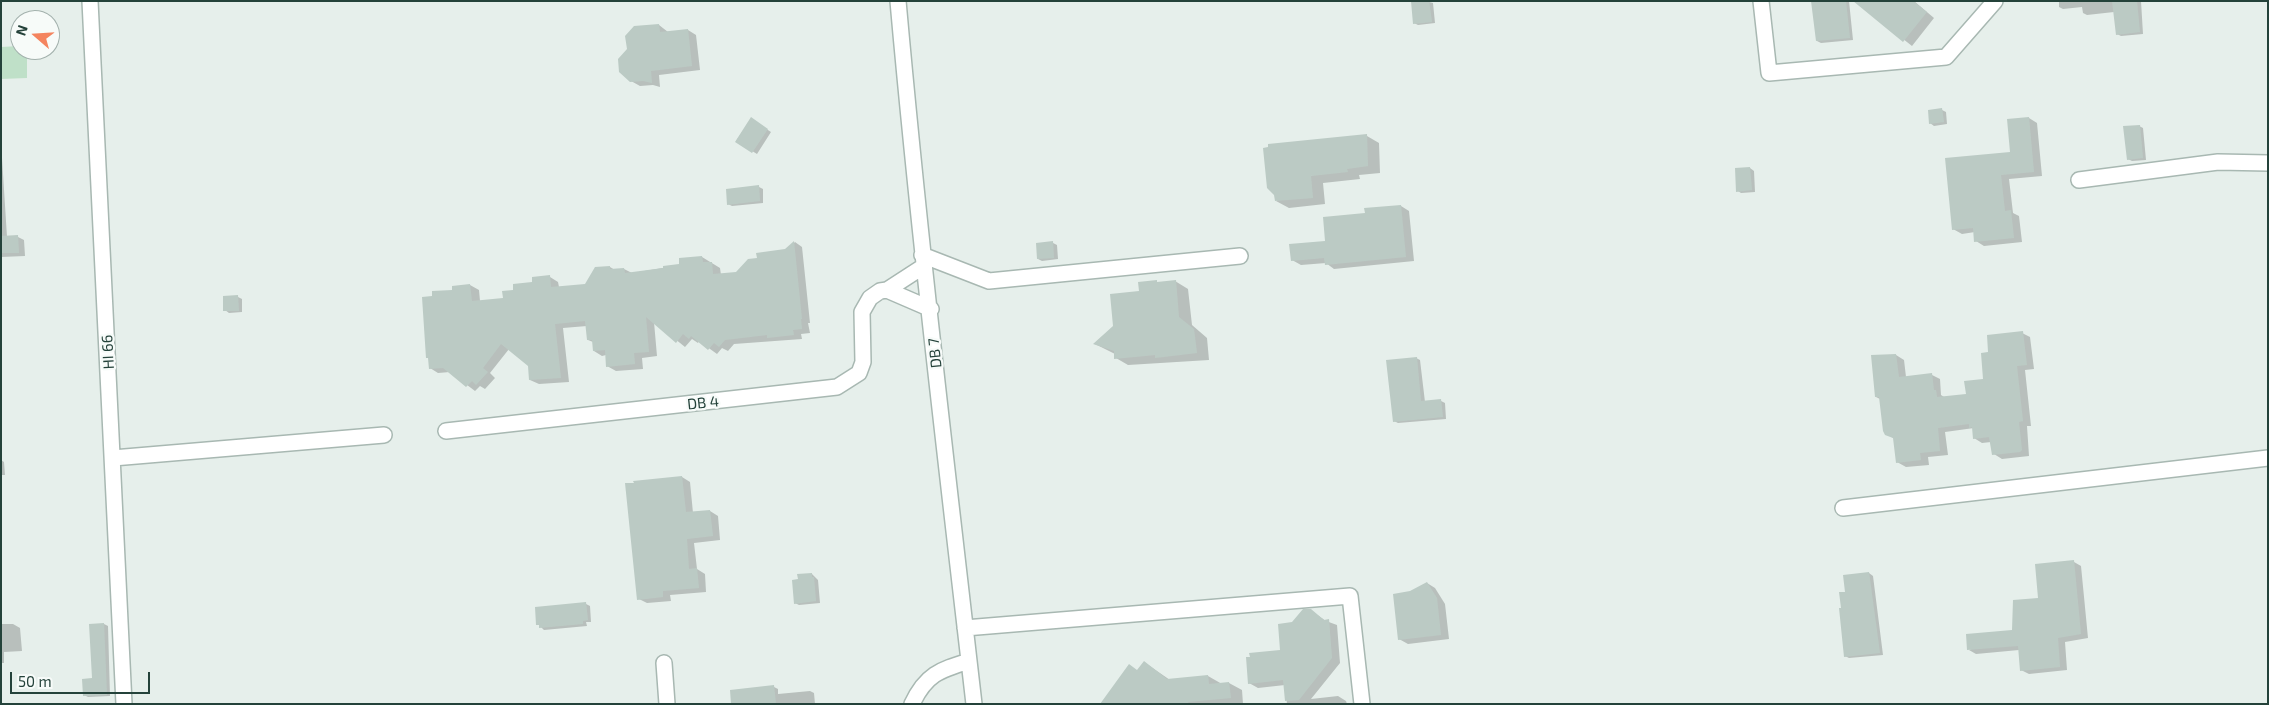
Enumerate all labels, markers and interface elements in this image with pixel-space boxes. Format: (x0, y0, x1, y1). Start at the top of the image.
north arrow (10, 10, 60, 60)
text: N (12, 23, 31, 38)
street label: HI 66 (98, 334, 118, 370)
street label: DB 7 (924, 337, 946, 369)
street label: DB 4 (686, 392, 720, 414)
scale bar (12, 662, 152, 694)
text: 50 m (18, 672, 52, 690)

